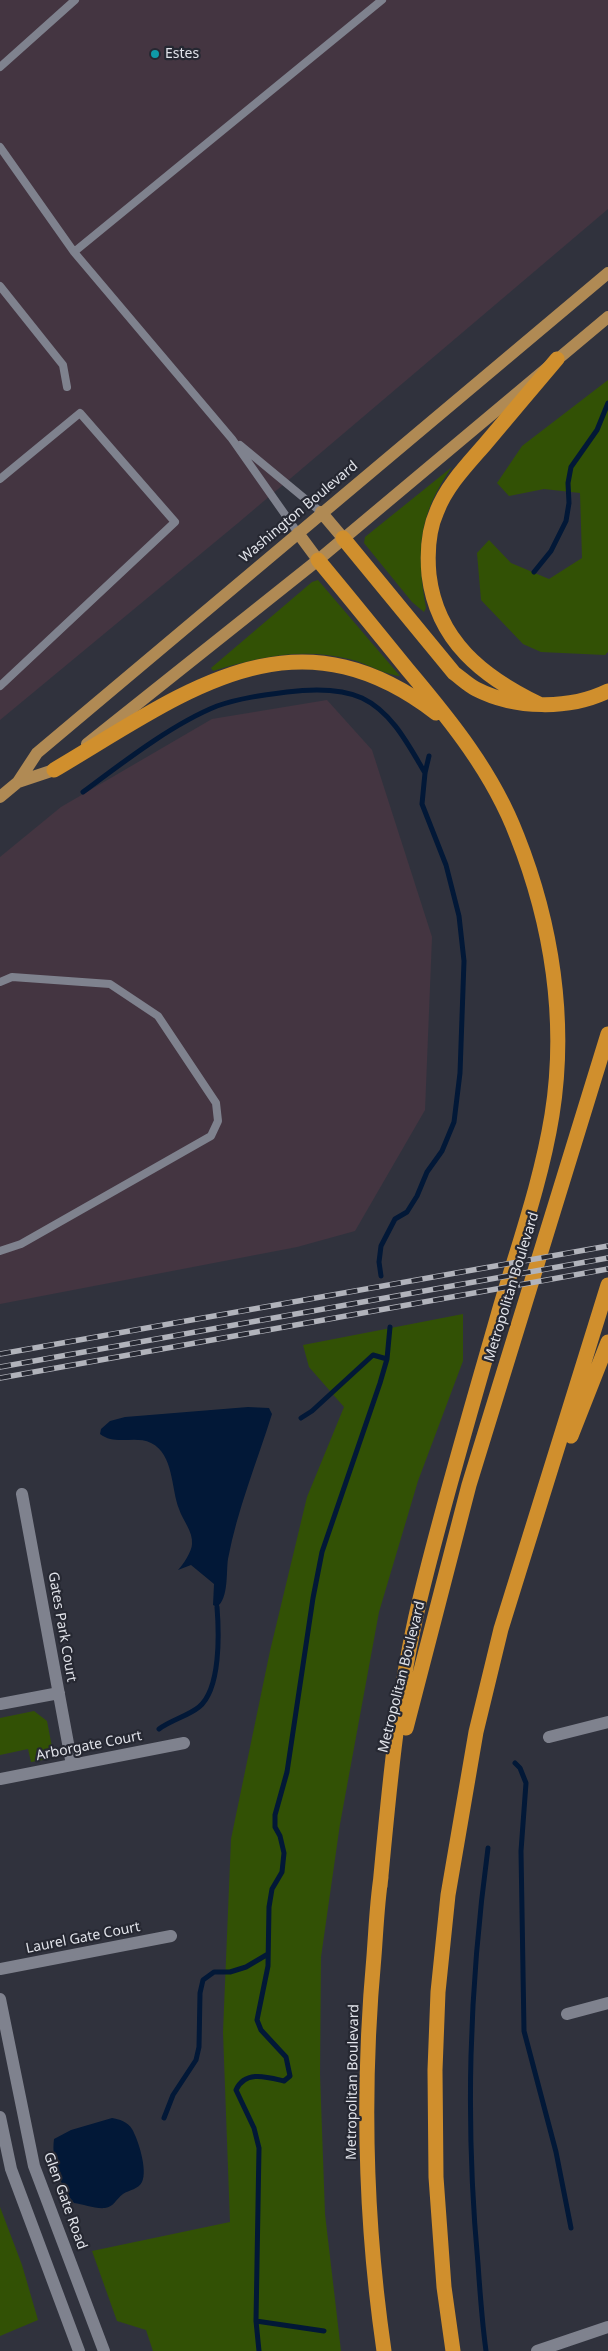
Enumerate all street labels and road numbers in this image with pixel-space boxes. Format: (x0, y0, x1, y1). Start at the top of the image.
street label: Washington Boulevard (236, 458, 362, 566)
street label: Metropolitan Boulevard (481, 1210, 543, 1364)
street label: Gates Park Court (44, 1571, 80, 1683)
street label: Metropolitan Boulevard (375, 1599, 429, 1755)
street label: Arborgate Court (35, 1728, 143, 1764)
street label: Laurel Gate Court (24, 1919, 142, 1957)
street label: Metropolitan Boulevard (343, 2004, 363, 2160)
street label: Glen Gate Road (40, 2150, 90, 2252)

